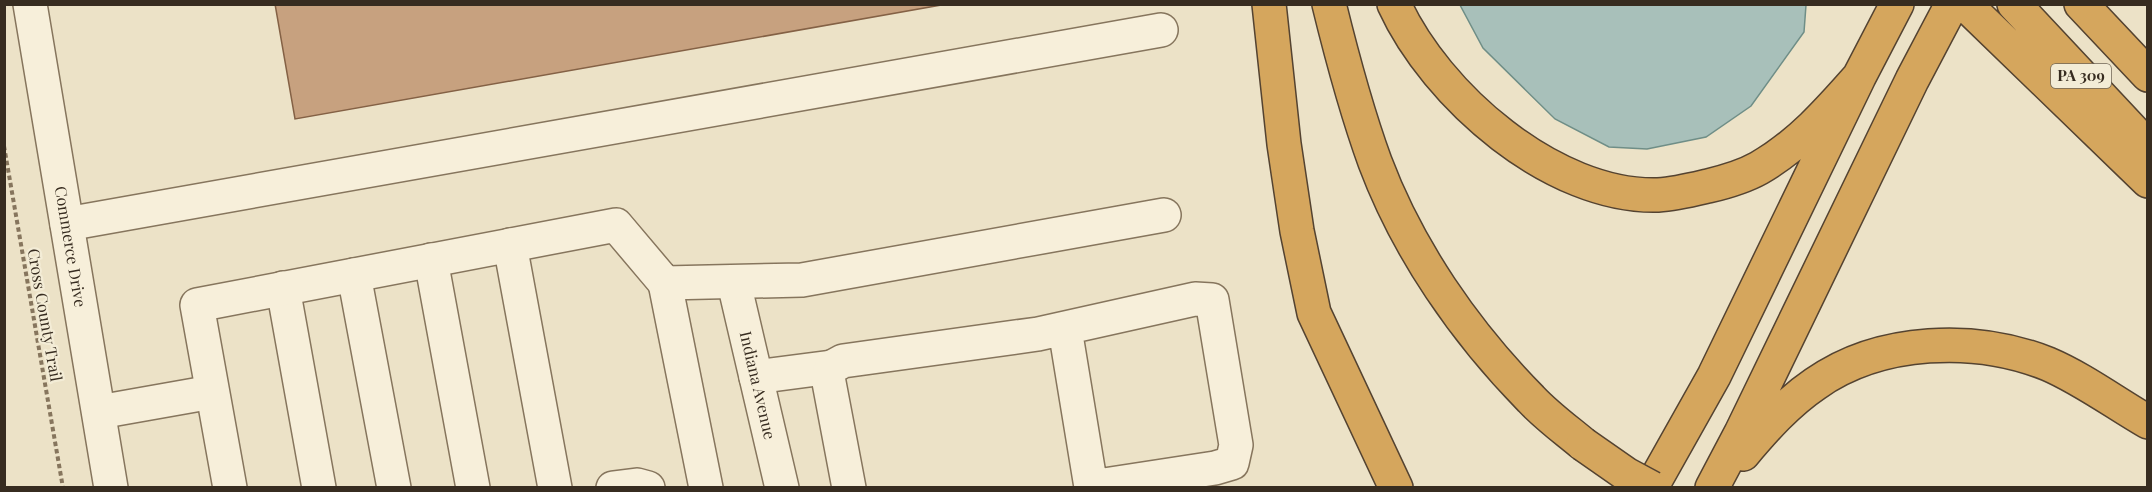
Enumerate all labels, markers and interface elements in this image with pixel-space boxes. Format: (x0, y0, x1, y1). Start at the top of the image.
road number: PA 309 (2051, 64, 2111, 88)
street label: Commerce Drive (51, 185, 92, 309)
street label: Cross County Trail (23, 247, 68, 383)
street label: Indiana Avenue (736, 329, 781, 441)

